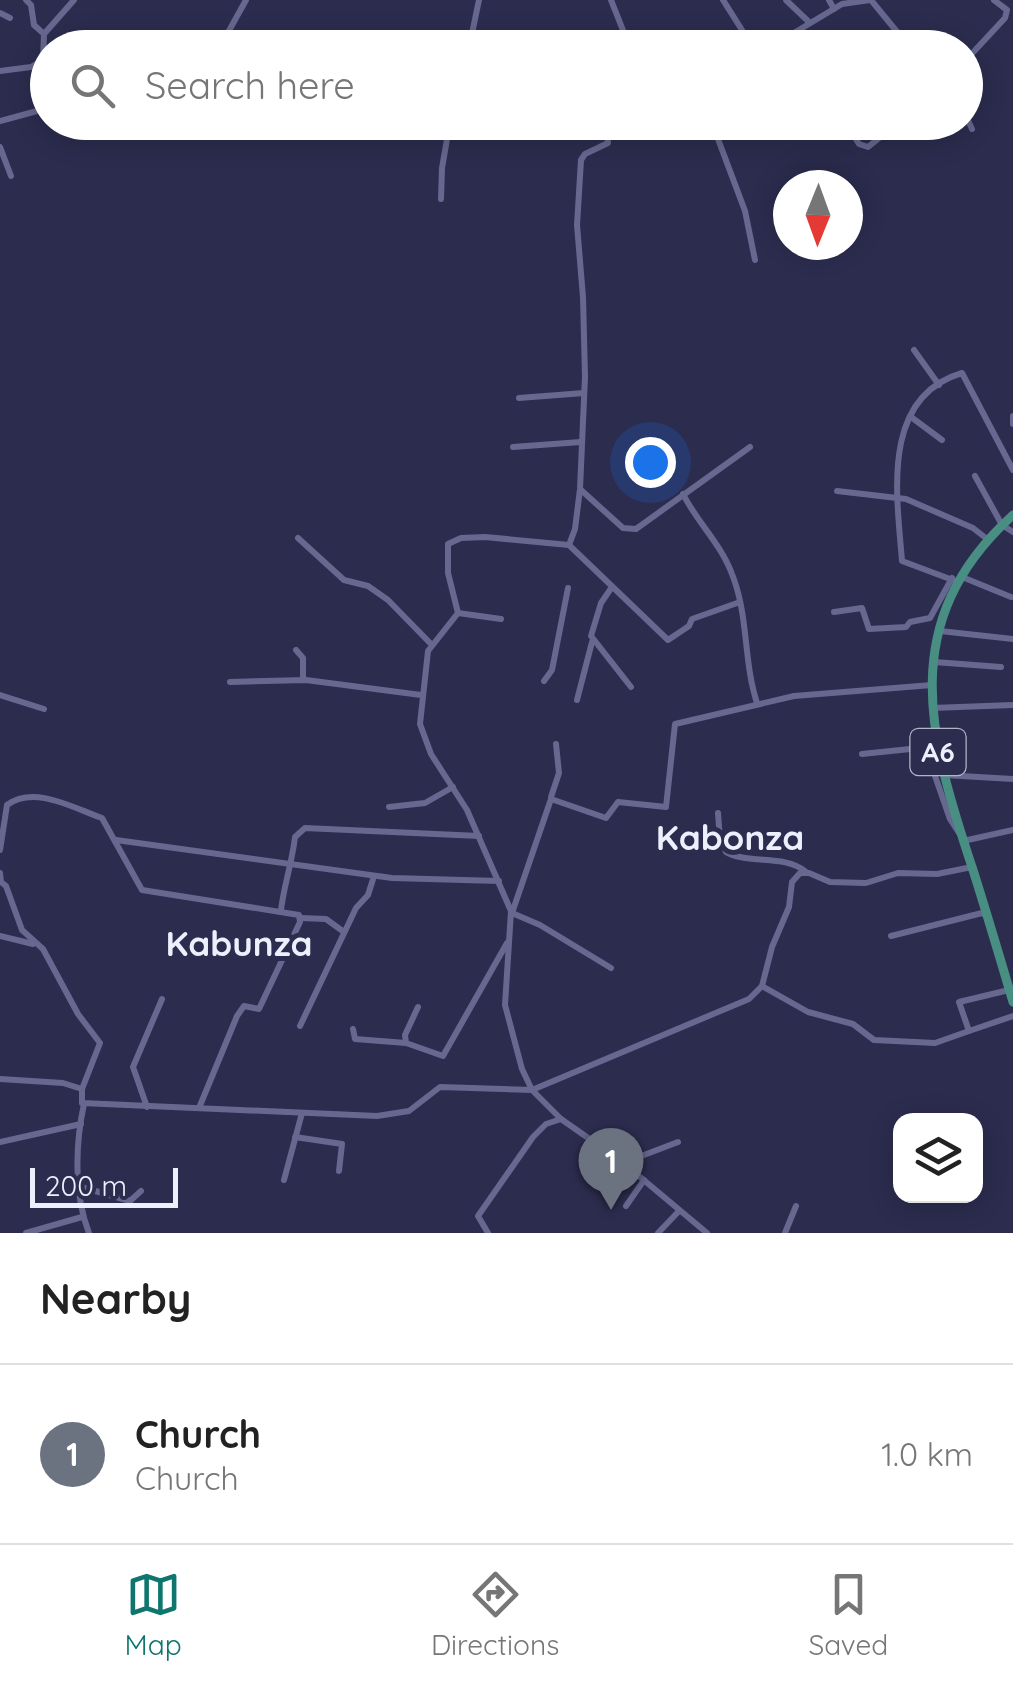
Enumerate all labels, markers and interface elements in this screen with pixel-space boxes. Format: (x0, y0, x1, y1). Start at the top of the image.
search box (30, 30, 983, 140)
icon: search (65, 58, 120, 113)
text: Search here (145, 61, 355, 109)
north arrow (773, 170, 863, 260)
your location (625, 437, 676, 488)
road number: A6 (910, 729, 966, 775)
district label: Kabonza (656, 815, 804, 859)
district label: Kabunza (165, 921, 313, 965)
map controls (893, 1113, 983, 1203)
button: layers (893, 1113, 983, 1203)
pin: 1 (578, 1128, 644, 1210)
scale bar (30, 1163, 178, 1208)
text: 200 m (45, 1168, 127, 1203)
text: Nearby (40, 1272, 191, 1325)
text: Church (135, 1410, 261, 1458)
text: 1 (66, 1434, 79, 1474)
text: 1.0 km (881, 1434, 973, 1474)
text: Church (135, 1458, 239, 1498)
tab: Map (125, 1567, 182, 1662)
tab: Directions (431, 1567, 559, 1662)
tab: Saved (809, 1567, 888, 1662)

